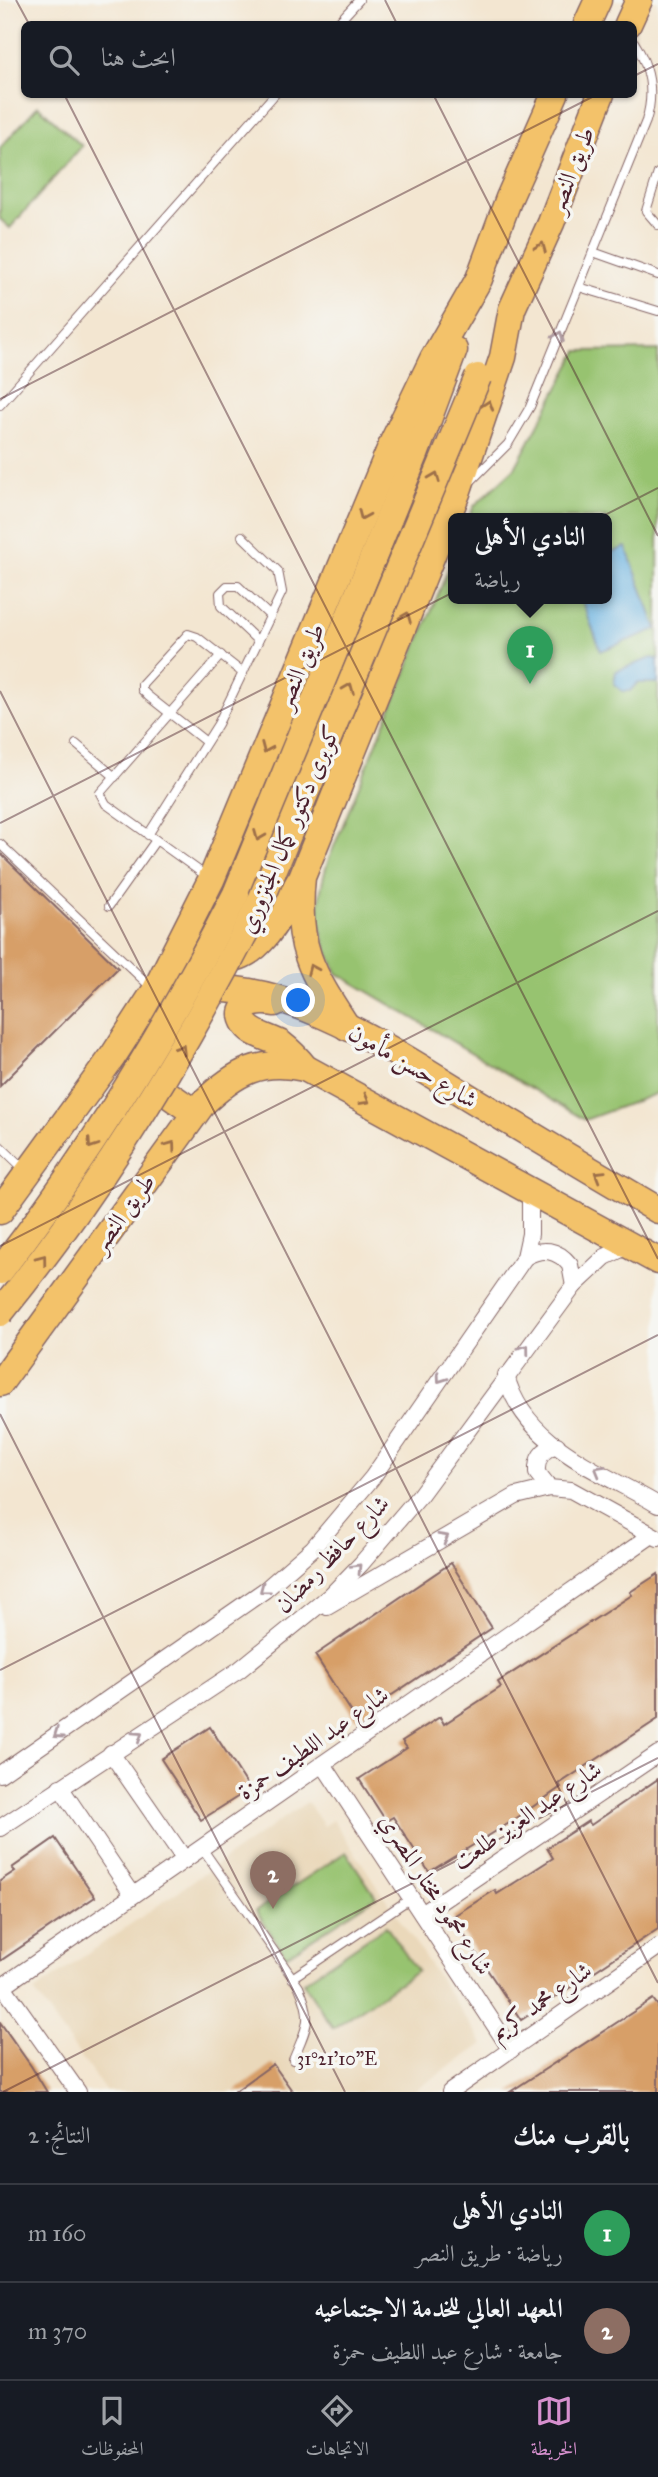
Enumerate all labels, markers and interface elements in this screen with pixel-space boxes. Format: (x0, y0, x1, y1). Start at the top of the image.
search box (21, 21, 637, 98)
icon: search (45, 41, 83, 79)
text: ابحث هنا (101, 41, 176, 73)
street label: طريق النصر (540, 123, 602, 220)
one-way arrow (532, 242, 546, 254)
one-way arrow (550, 330, 564, 342)
one-way arrow (480, 399, 494, 412)
one-way arrow (427, 472, 441, 484)
one-way arrow (357, 508, 371, 521)
popup (448, 513, 612, 604)
text: النادي الأهلى (474, 520, 586, 552)
text: رياضة (474, 565, 521, 593)
one-way arrow (398, 612, 412, 624)
street label: طريق النصر (267, 619, 332, 716)
pin: 1 (507, 626, 553, 684)
one-way arrow (340, 682, 354, 694)
street label: كوبرى دكتور كمال الجنزوري (231, 720, 350, 939)
one-way arrow (260, 741, 274, 753)
one-way arrow (254, 830, 268, 842)
one-way arrow (306, 964, 320, 976)
your location (281, 983, 315, 1017)
street label: شارع حسن مأمون (341, 1015, 484, 1119)
one-way arrow (173, 1044, 186, 1057)
one-way arrow (358, 1092, 371, 1105)
one-way arrow (87, 1136, 100, 1149)
one-way arrow (163, 1141, 175, 1154)
street label: طريق النصر (83, 1168, 162, 1261)
one-way arrow (594, 1171, 607, 1184)
one-way arrow (33, 1254, 46, 1267)
one-way arrow (517, 1344, 530, 1357)
one-way arrow (437, 1370, 449, 1383)
one-way arrow (594, 1466, 607, 1479)
street label: شارع حافظ رمضان (268, 1489, 399, 1623)
one-way arrow (437, 1533, 450, 1546)
one-way arrow (348, 1563, 361, 1576)
one-way arrow (260, 1581, 272, 1594)
street label: شارع عبد اللطيف حمزة (232, 1680, 397, 1810)
one-way arrow (53, 1726, 66, 1738)
one-way arrow (130, 1731, 143, 1744)
street label: شارع عبد العزيز طلعت (447, 1754, 610, 1880)
street label: شارع محمود مختار المصري (368, 1807, 499, 1983)
pin: 2 (250, 1851, 296, 1909)
street label: شارع محمد كريم (484, 1955, 601, 2052)
text: 31°21'10"E (297, 2048, 377, 2070)
text: بالقرب منك (513, 2117, 630, 2153)
text: النتائج: 2 (28, 2121, 90, 2149)
text: النادي الأهلى (452, 2194, 563, 2226)
text: 160 m (28, 2219, 86, 2247)
text: 1 (602, 2219, 612, 2247)
text: رياضة · طريق النصر (416, 2239, 563, 2267)
text: المعهد العالي للخدمة الاجتماعيه (314, 2292, 563, 2324)
text: 370 m (28, 2317, 87, 2345)
text: 2 (601, 2317, 613, 2345)
text: جامعة · شارع عبد اللطيف حمزة (332, 2337, 563, 2365)
tab: المحفوظات (81, 2392, 144, 2467)
tab: الاتجاهات (306, 2392, 369, 2467)
tab: الخريطة (531, 2392, 577, 2467)

